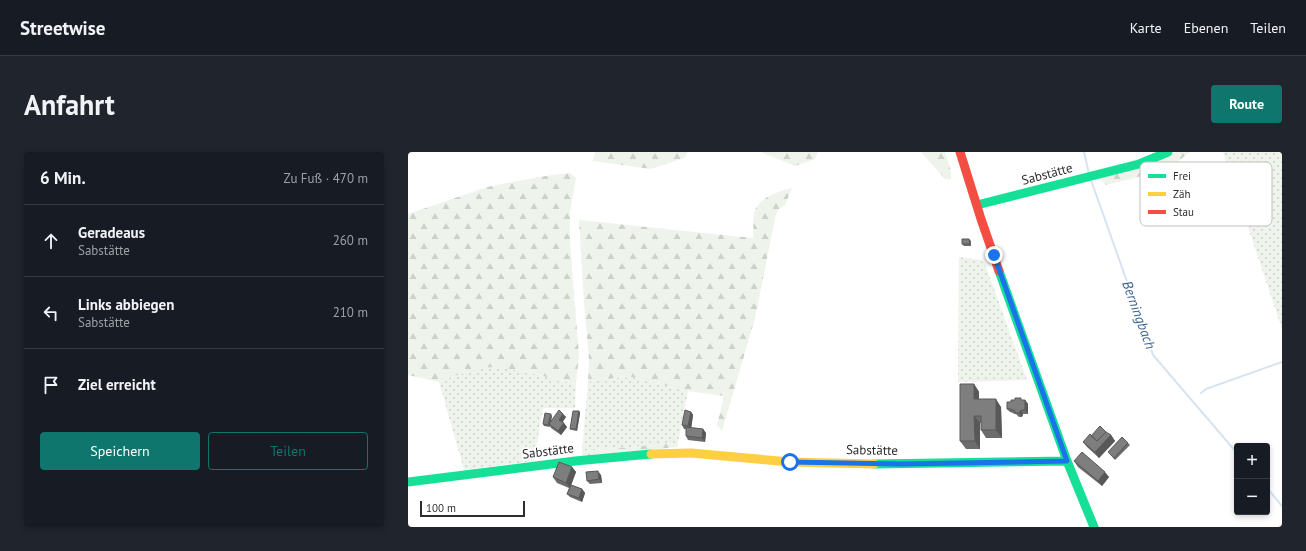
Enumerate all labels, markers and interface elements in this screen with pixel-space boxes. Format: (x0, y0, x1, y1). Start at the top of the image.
text: Streetwise (20, 16, 105, 40)
text: Karte (1130, 19, 1162, 37)
text: Ebenen (1184, 19, 1228, 37)
text: Teilen (1250, 19, 1286, 37)
button: Route (1211, 85, 1282, 123)
text: Anfahrt (24, 86, 115, 123)
street label: Sabstätte (1020, 159, 1074, 189)
legend (1140, 162, 1272, 226)
text: 6 Min. (40, 167, 86, 189)
text: Frei (1173, 169, 1191, 183)
text: Zu Fuß · 470 m (284, 170, 368, 187)
text: Zäh (1173, 187, 1190, 201)
text: Stau (1173, 205, 1194, 219)
text: Geradeaus (78, 223, 145, 242)
icon: ahead (40, 230, 62, 252)
text: 260 m (333, 232, 368, 249)
text: Sabstätte (78, 242, 130, 259)
route end (985, 246, 1003, 264)
water label: Berningbach (1118, 278, 1160, 352)
text: Links abbiegen (78, 295, 174, 314)
icon: left (40, 302, 62, 324)
text: 210 m (333, 304, 368, 321)
text: Sabstätte (78, 314, 130, 331)
icon: arrive (40, 374, 62, 396)
text: Ziel erreicht (78, 375, 156, 394)
button: Speichern (40, 432, 200, 470)
button: Teilen (208, 432, 368, 470)
street label: Sabstätte (521, 439, 575, 463)
street label: Sabstätte (846, 441, 898, 459)
map controls (1234, 443, 1270, 515)
button: + (1234, 443, 1270, 479)
route start (781, 453, 799, 471)
button: − (1234, 479, 1270, 515)
scale bar (420, 499, 525, 518)
text: 100 m (426, 501, 456, 515)

